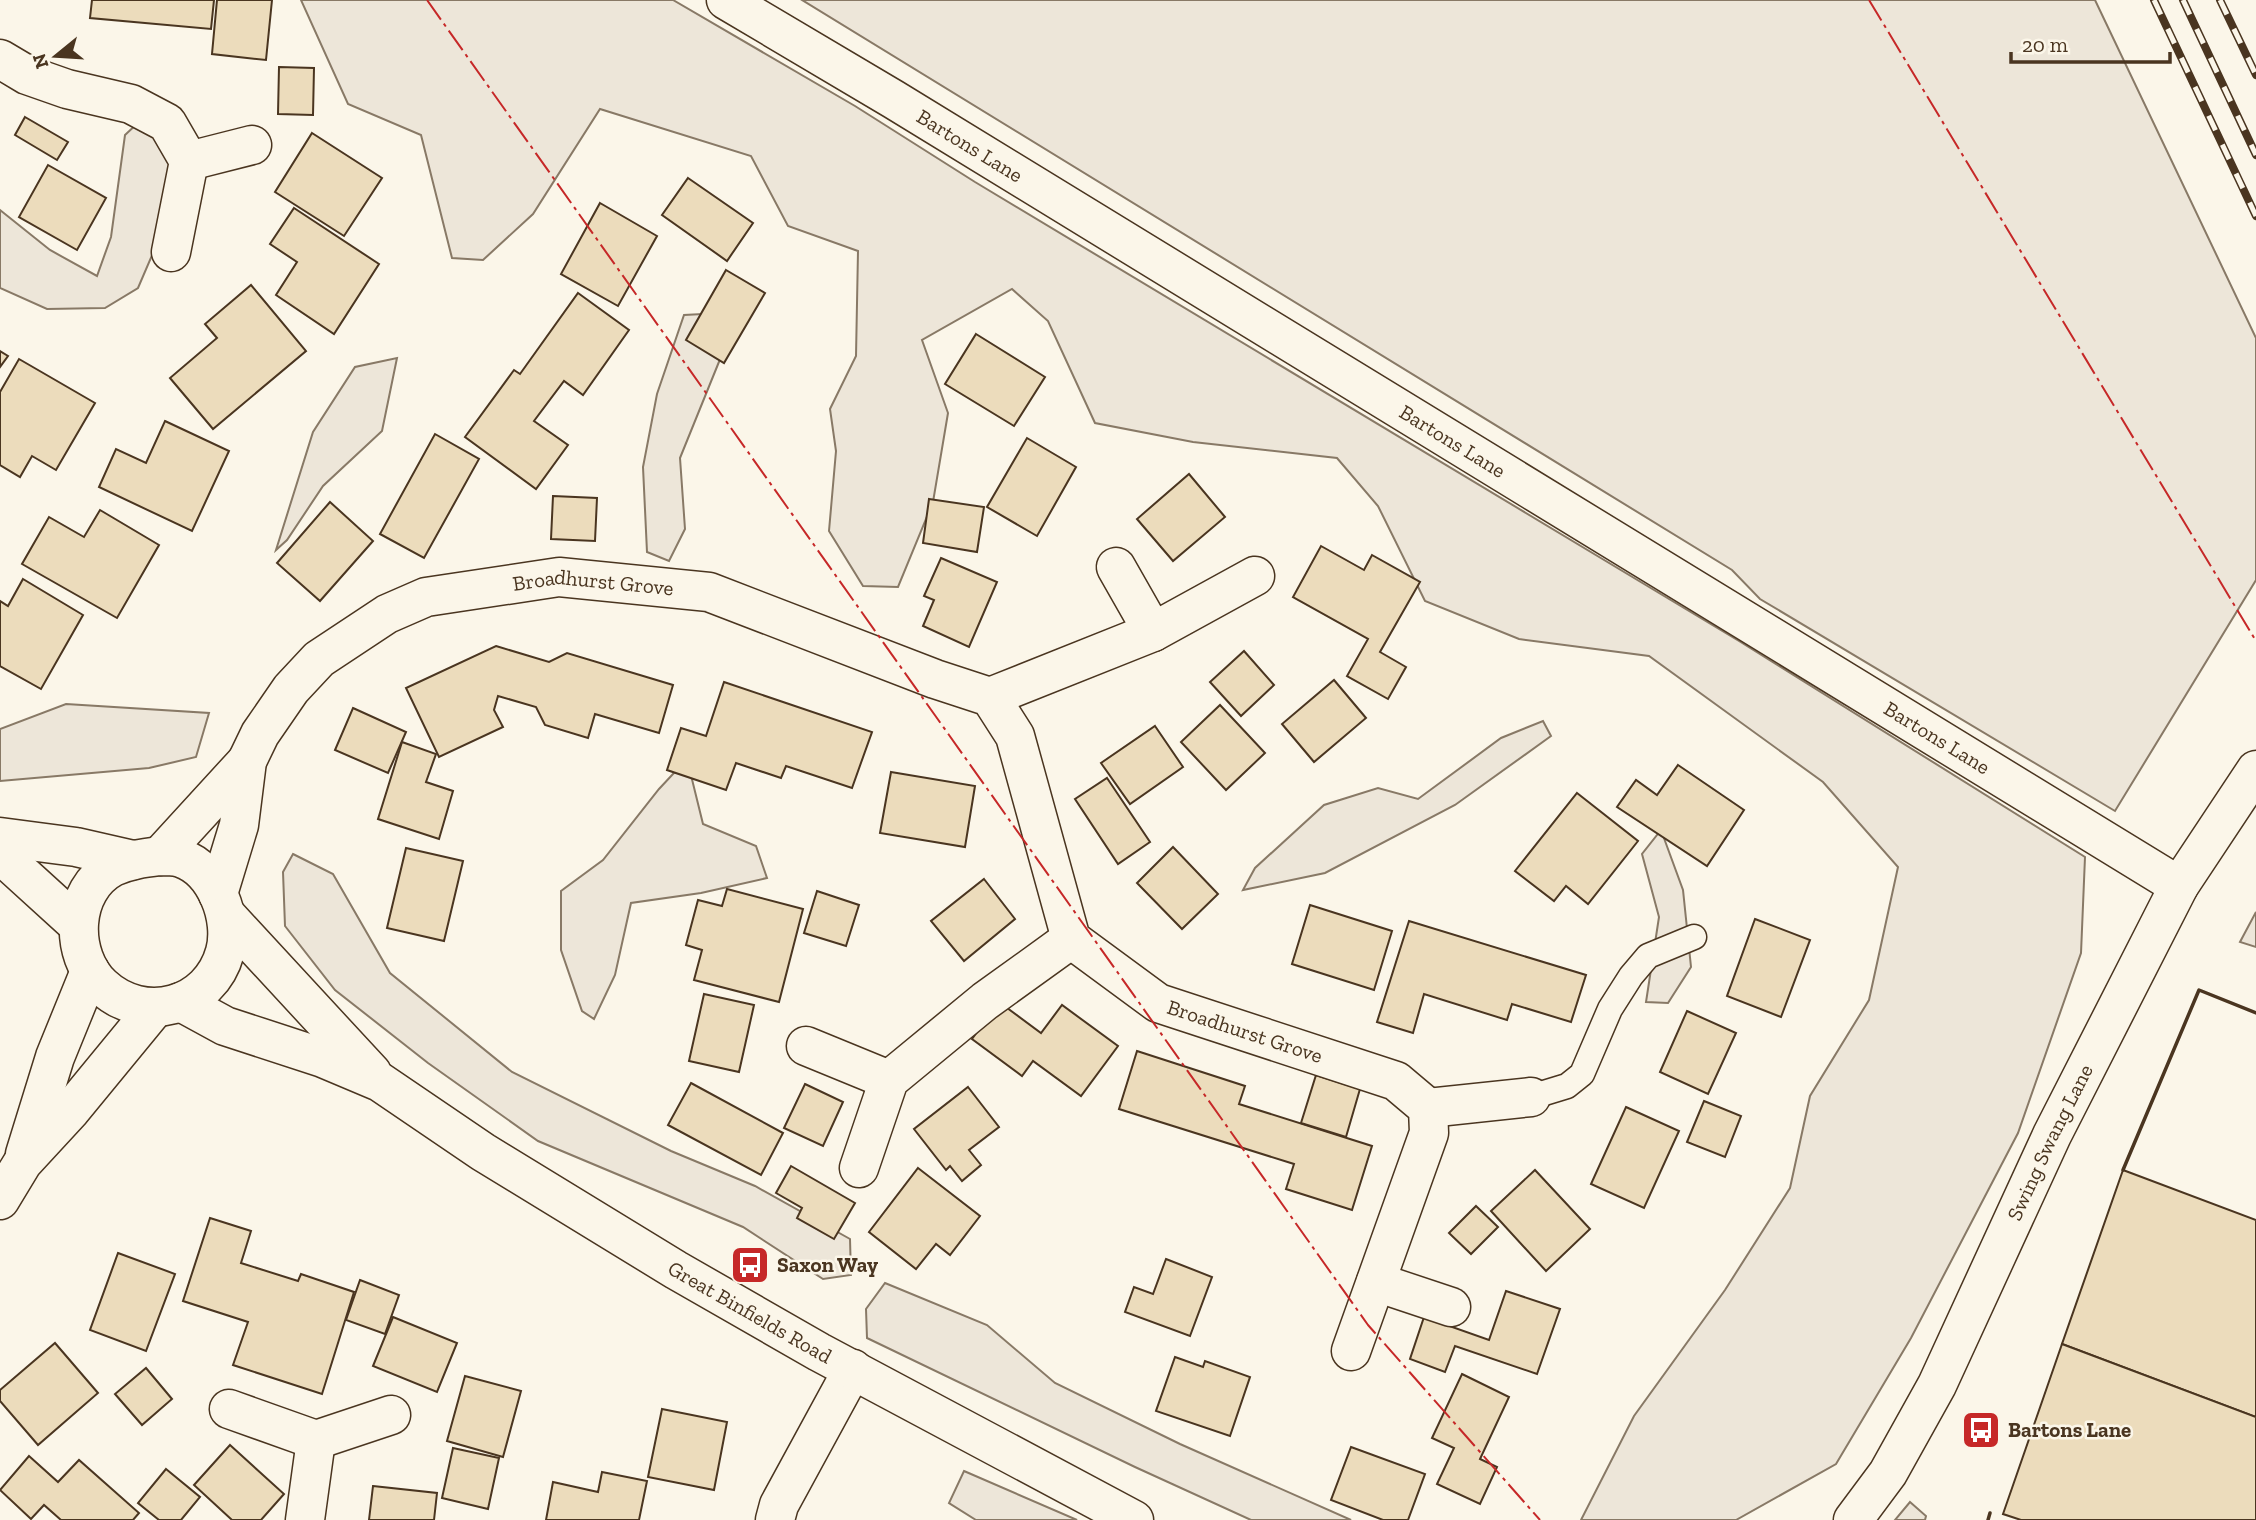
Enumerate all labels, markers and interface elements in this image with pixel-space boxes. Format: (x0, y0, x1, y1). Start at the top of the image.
north arrow (21, 21, 91, 91)
scale bar (2011, 21, 2170, 65)
text: 20 m (2022, 32, 2068, 57)
text: N (27, 51, 53, 72)
street label: Bartons Lane (912, 104, 1028, 187)
street label: Bartons Lane (1395, 399, 1510, 483)
street label: Broadhurst Grove (511, 564, 675, 600)
street label: Bartons Lane (1880, 695, 1995, 779)
street label: Broadhurst Grove (1164, 994, 1326, 1068)
street label: Swing Swang Lane (2001, 1060, 2098, 1224)
bus stop icon: Saxon Way (729, 1244, 771, 1286)
place label: Saxon Way (777, 1252, 878, 1277)
street label: Great Binfields Road (664, 1255, 837, 1369)
bus stop icon: Bartons Lane (1960, 1409, 2002, 1451)
place label: Bartons Lane (2008, 1417, 2131, 1442)

